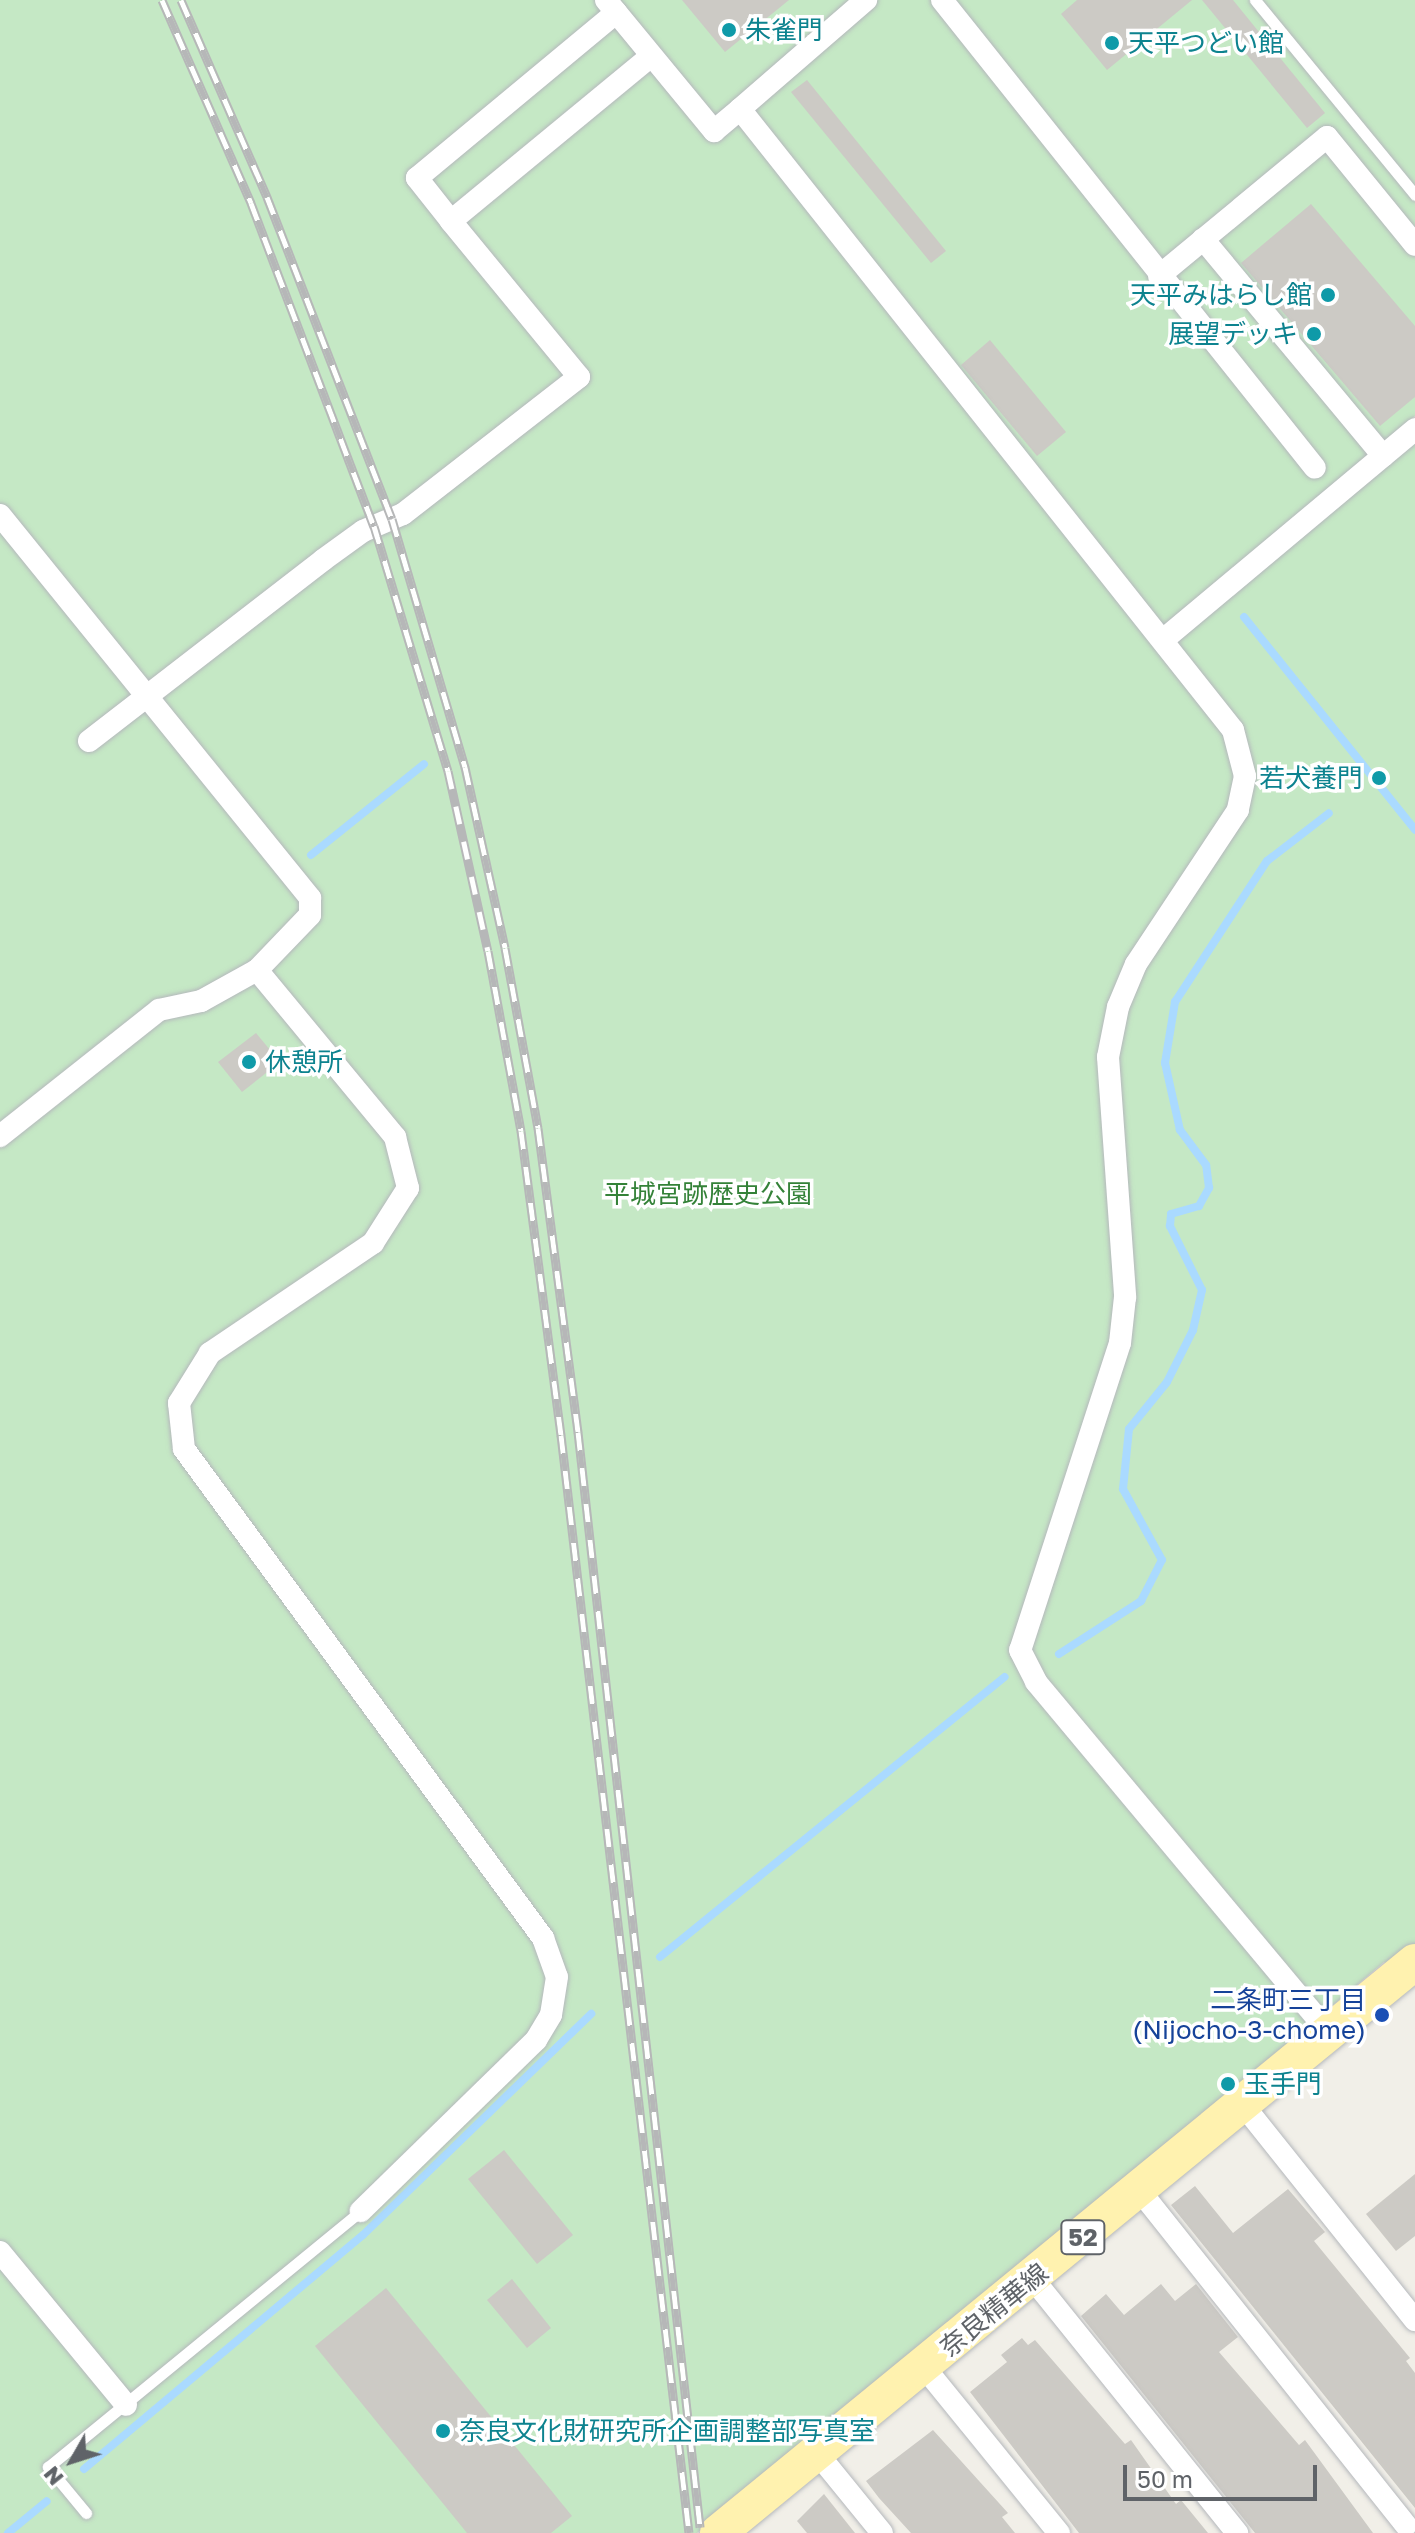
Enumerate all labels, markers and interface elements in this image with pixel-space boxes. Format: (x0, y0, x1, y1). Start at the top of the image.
place label: 朱雀門 (745, 14, 823, 46)
marker: 朱雀門 (720, 21, 738, 39)
place label: 天平つどい館 (1128, 27, 1284, 59)
marker: 天平つどい館 (1103, 34, 1121, 52)
place label: 天平みはらし館 (1130, 279, 1312, 311)
marker: 天平みはらし館 (1319, 286, 1337, 304)
place label: 展望デッキ (1168, 318, 1298, 350)
marker: 展望デッキ (1305, 325, 1323, 343)
place label: 若犬養門 (1259, 762, 1363, 794)
marker: 若犬養門 (1370, 769, 1388, 787)
place label: 休憩所 (265, 1046, 343, 1078)
marker: 休憩所 (240, 1053, 258, 1071)
park label: 平城宮跡歴史公園 (604, 1178, 812, 1210)
place label: 二条町三丁目 (Nijocho-3-chome) (1132, 1984, 1366, 2046)
marker: 二条町三丁目 (Nijocho-3-chome) (1373, 2006, 1391, 2024)
place label: 玉手門 (1244, 2068, 1322, 2100)
marker: 玉手門 (1219, 2075, 1237, 2093)
road number: 52 (1059, 2217, 1107, 2257)
street label: 奈良精華線 (934, 2257, 1054, 2363)
place label: 奈良文化財研究所企画調整部写真室 (459, 2415, 875, 2447)
north arrow (32, 2421, 112, 2501)
marker: 奈良文化財研究所企画調整部写真室 (434, 2422, 452, 2440)
scale bar (1127, 2449, 1321, 2499)
text: N (37, 2461, 69, 2491)
text: 50 m (1137, 2464, 1193, 2493)

